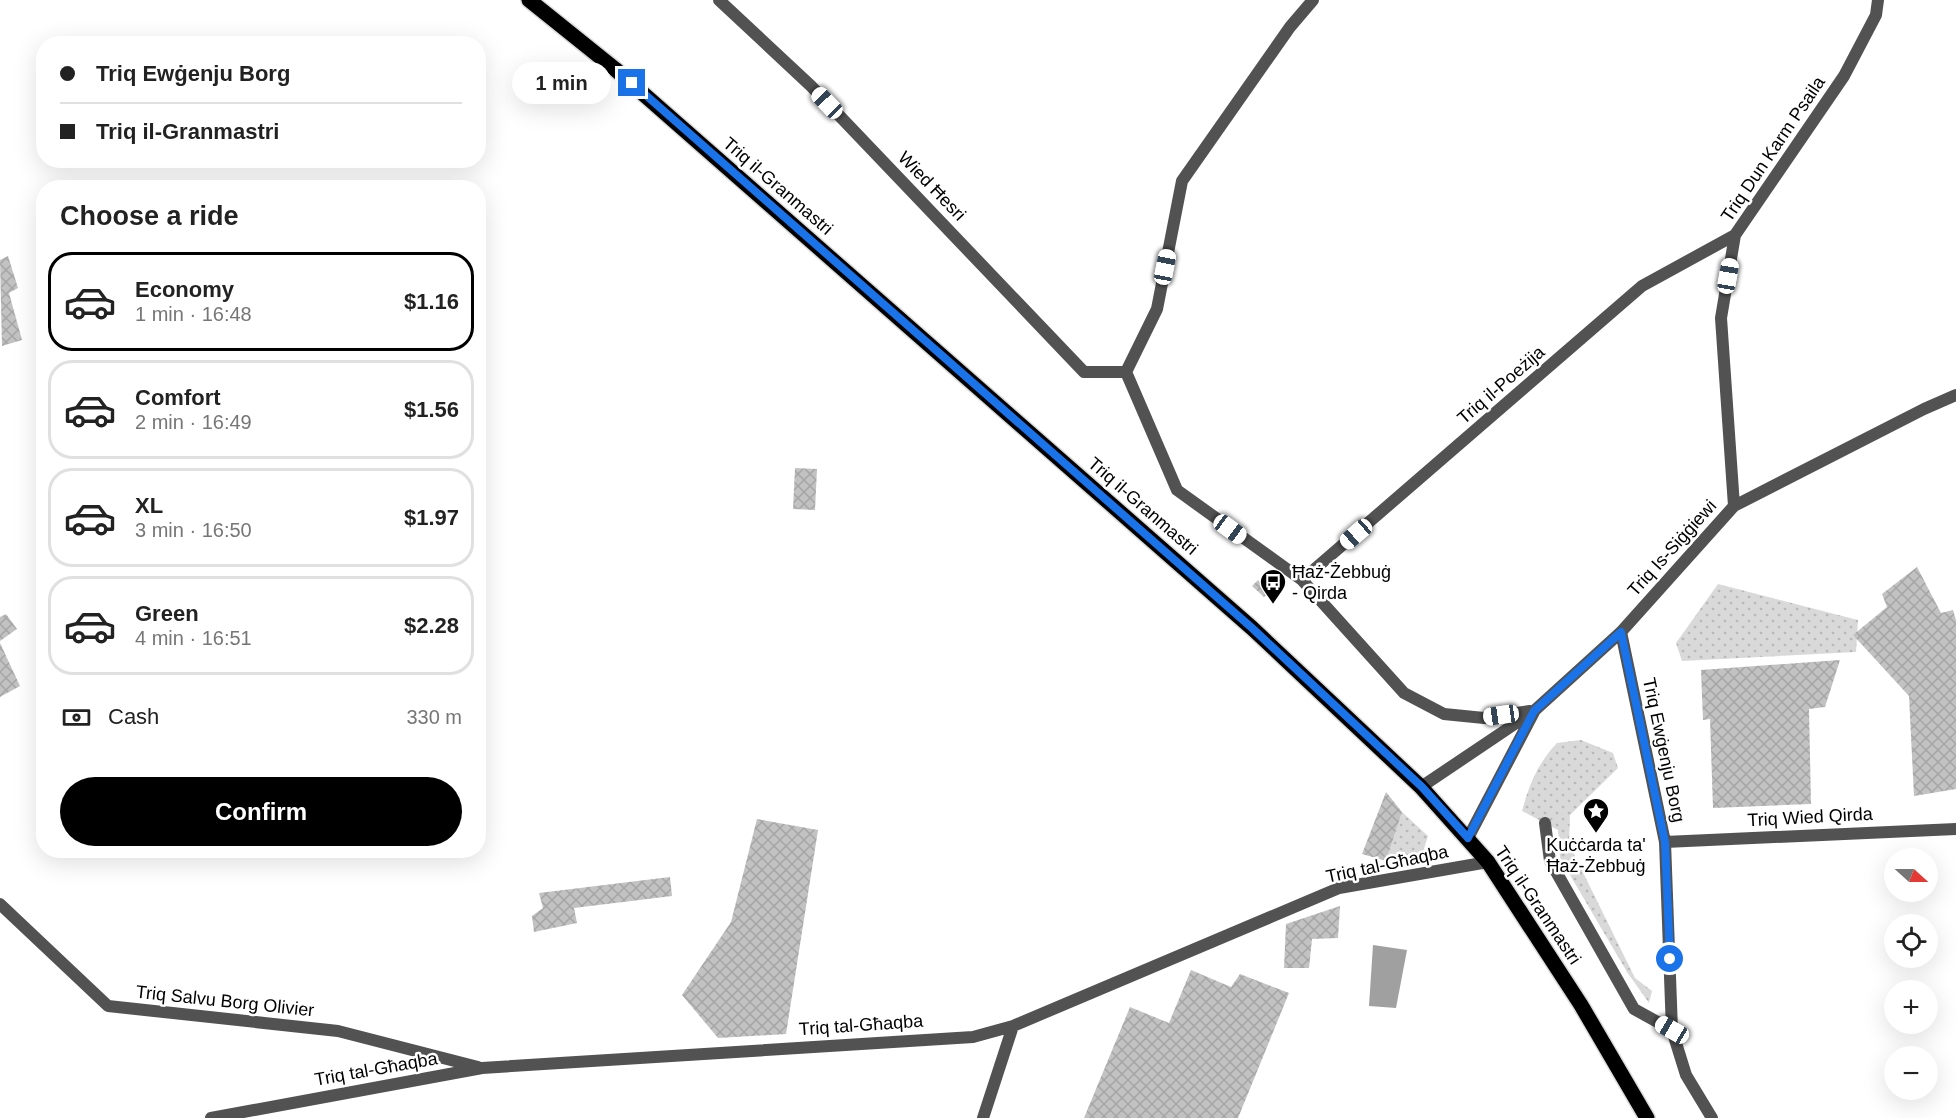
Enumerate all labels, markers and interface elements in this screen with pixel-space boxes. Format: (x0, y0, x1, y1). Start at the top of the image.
text: Triq Ewġenju Borg (96, 61, 290, 86)
callout: 1 min (512, 62, 611, 104)
route end (618, 69, 645, 96)
text: 1 min (535, 72, 588, 94)
street label: Triq Dun Karm Psaila (1717, 72, 1829, 225)
car (808, 84, 846, 122)
text: Triq il-Granmastri (96, 119, 279, 144)
street label: Triq il-Granmastri (719, 133, 837, 239)
street label: Wied Ħesri (894, 147, 970, 225)
text: Choose a ride (60, 201, 239, 231)
car (1153, 248, 1177, 286)
car (1716, 257, 1740, 295)
icon: car (63, 275, 117, 329)
text: Economy (135, 277, 234, 302)
text: $1.16 (404, 289, 459, 314)
text: 1 min · 16:48 (135, 303, 252, 325)
street label: Triq il-Poeżija (1454, 341, 1549, 428)
icon: car (63, 383, 117, 437)
text: Comfort (135, 385, 221, 410)
text: $1.56 (404, 397, 459, 422)
text: 2 min · 16:49 (135, 411, 252, 433)
street label: Triq il-Granmastri (1084, 453, 1202, 559)
icon: car (63, 491, 117, 545)
text: XL (135, 493, 163, 518)
street label: Triq Is-Siġġiewi (1624, 496, 1720, 600)
text: $1.97 (404, 505, 459, 530)
car (1210, 511, 1250, 547)
car (1337, 515, 1375, 553)
text: 3 min · 16:50 (135, 519, 252, 541)
place label: Ħaż-Żebbuġ - Qirda (1292, 562, 1391, 603)
bus stop icon: Ħaż-Żebbuġ - Qirda (1258, 567, 1288, 605)
icon: car (63, 599, 117, 653)
text: Green (135, 601, 199, 626)
text: $2.28 (404, 613, 459, 638)
text: 4 min · 16:51 (135, 627, 252, 649)
street label: Triq Ewġenju Borg (1639, 676, 1689, 824)
icon: cash (60, 701, 93, 734)
text: Cash (108, 704, 159, 729)
car (1482, 704, 1520, 726)
text: 330 m (406, 706, 462, 728)
button: Confirm (60, 777, 462, 846)
place icon: Kuċċarda ta' Ħaż-Żebbuġ (1581, 796, 1611, 834)
street label: Triq Wied Qirda (1747, 804, 1874, 830)
place label: Kuċċarda ta' Ħaż-Żebbuġ (1546, 835, 1646, 876)
street label: Triq tal-Għaqba (1324, 841, 1451, 887)
street label: Triq il-Granmastri (1491, 842, 1585, 968)
north arrow (1884, 848, 1938, 902)
map controls (1884, 848, 1938, 1100)
button: locate (1884, 914, 1938, 968)
route start (1656, 945, 1683, 972)
button: + (1884, 980, 1938, 1034)
street label: Triq Salvu Borg Olivier (135, 982, 315, 1020)
street label: Triq tal-Għaqba (798, 1011, 925, 1039)
car (1652, 1013, 1692, 1047)
button: − (1884, 1046, 1938, 1100)
street label: Triq tal-Għaqba (313, 1048, 440, 1090)

